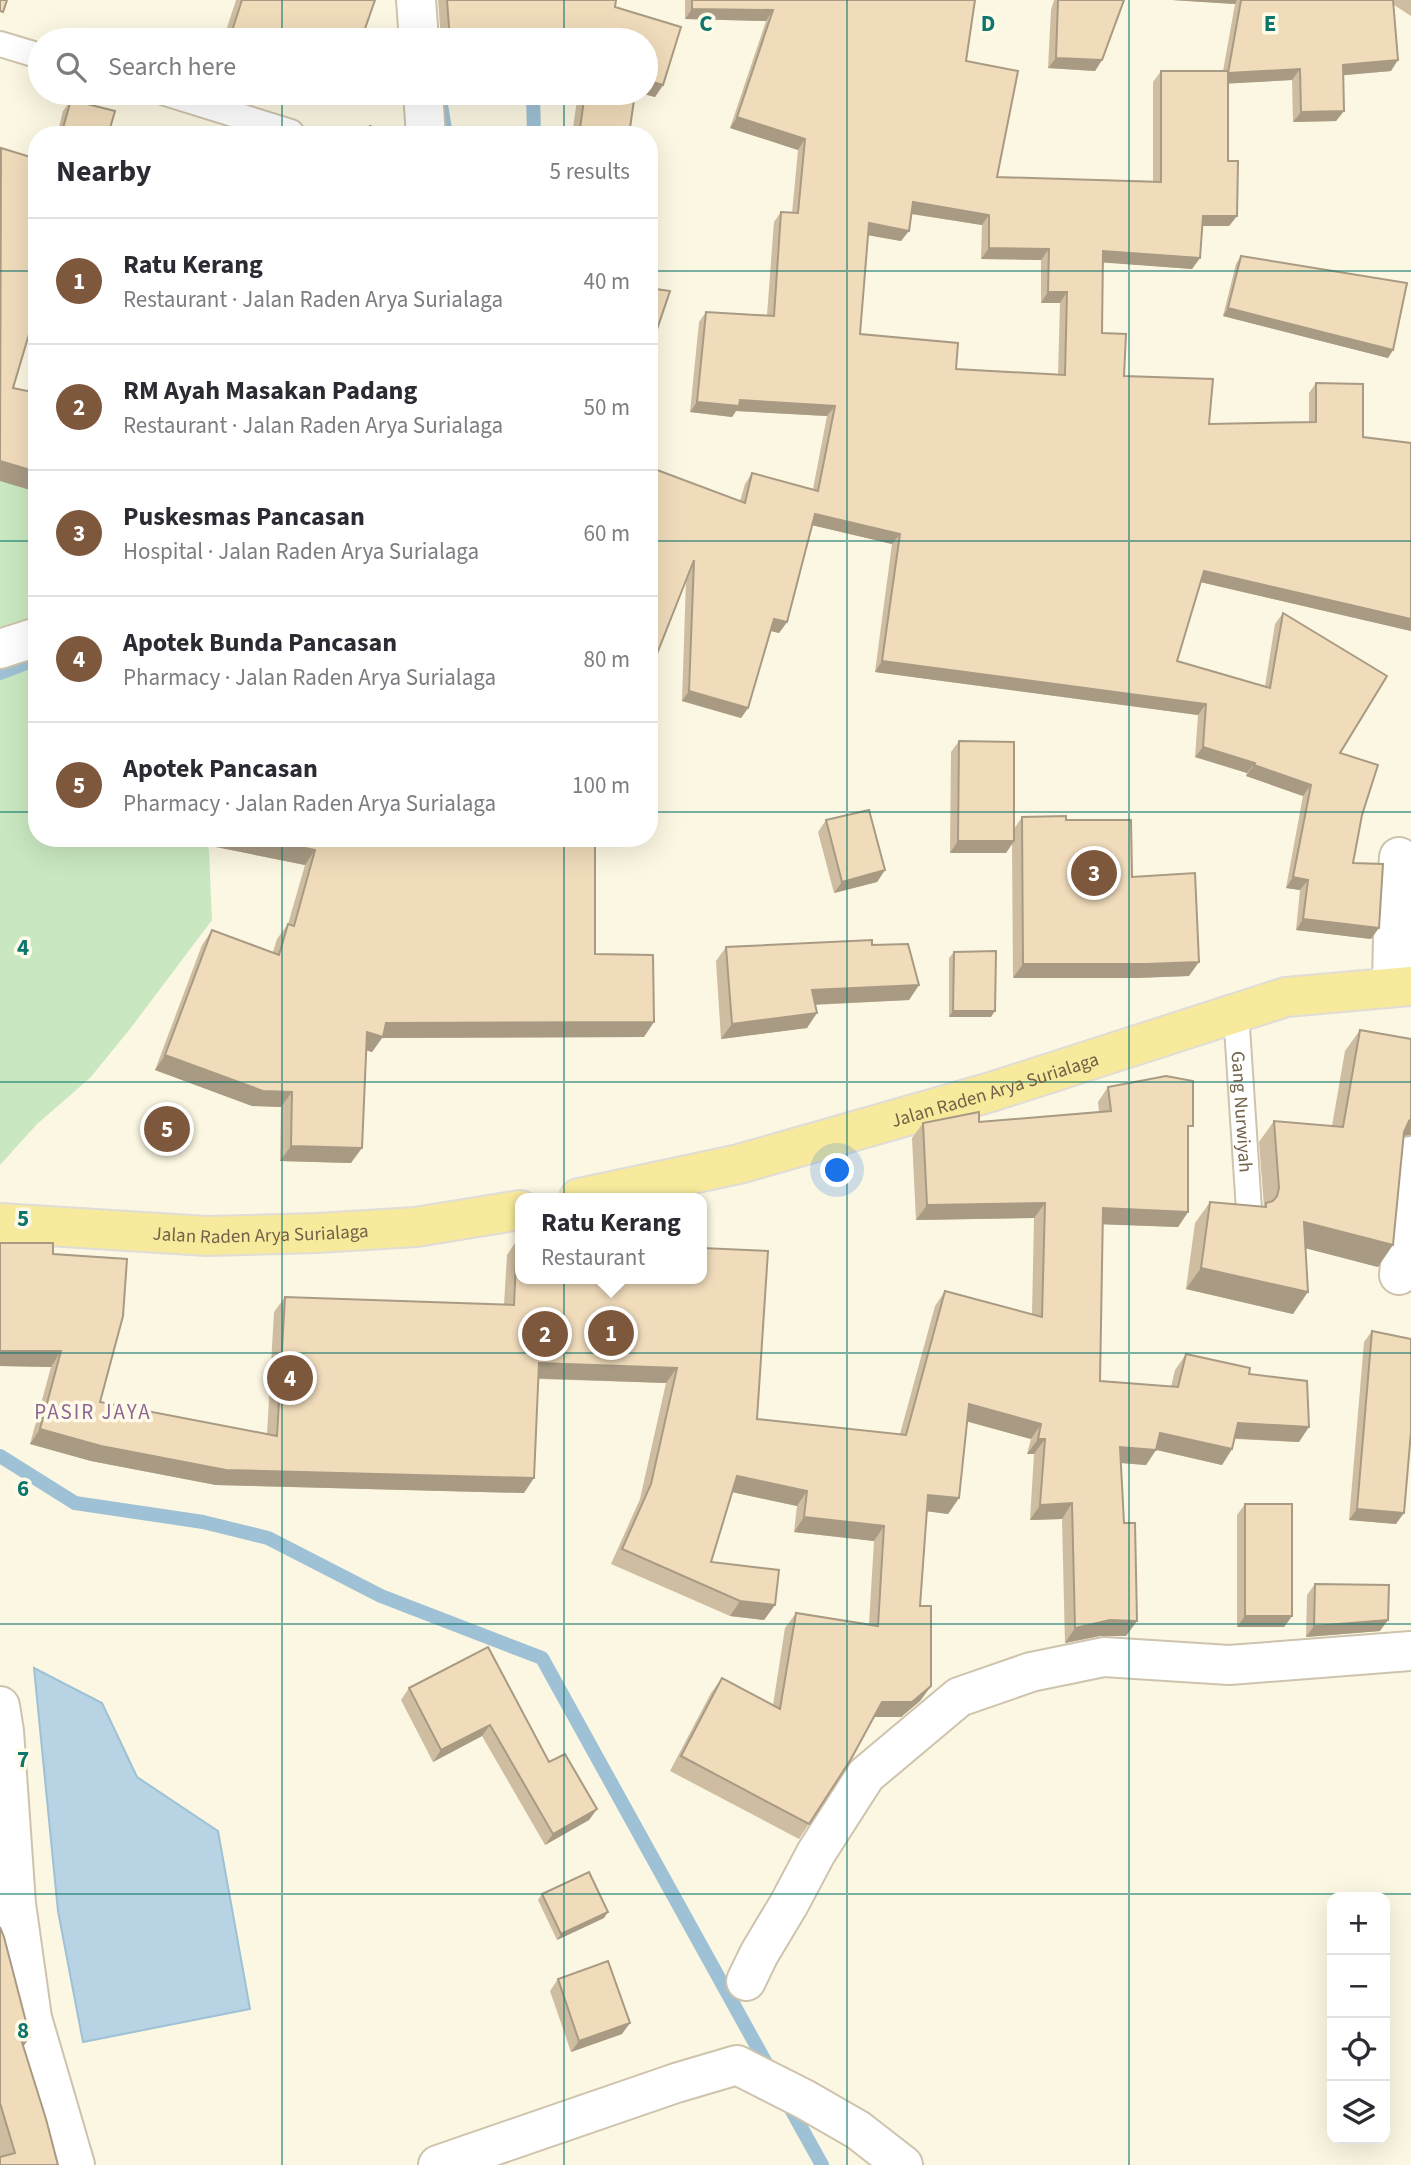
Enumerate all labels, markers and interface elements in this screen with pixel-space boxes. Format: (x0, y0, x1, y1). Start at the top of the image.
text: C (699, 7, 713, 40)
text: D (981, 7, 995, 40)
text: E (1264, 7, 1276, 40)
search box (28, 28, 658, 105)
icon: search (52, 48, 90, 86)
text: Search here (108, 48, 236, 85)
text: Nearby (56, 150, 151, 193)
text: 5 results (550, 155, 630, 188)
text: Ratu Kerang (123, 246, 263, 283)
text: 1 (73, 265, 85, 298)
text: 40 m (583, 265, 630, 298)
text: Restaurant · Jalan Raden Arya Surialaga (123, 283, 503, 316)
text: RM Ayah Masakan Padang (123, 372, 417, 409)
text: 2 (73, 391, 85, 424)
text: 50 m (583, 391, 630, 424)
text: Restaurant · Jalan Raden Arya Surialaga (123, 409, 503, 442)
text: Puskesmas Pancasan (123, 498, 365, 535)
text: 3 (73, 517, 85, 550)
text: 60 m (583, 517, 630, 550)
text: Hospital · Jalan Raden Arya Surialaga (123, 535, 479, 568)
text: Apotek Bunda Pancasan (123, 624, 397, 661)
text: 4 (73, 643, 85, 676)
text: 80 m (583, 643, 630, 676)
text: Pharmacy · Jalan Raden Arya Surialaga (123, 661, 496, 694)
text: Apotek Pancasan (123, 750, 318, 787)
text: 5 (73, 769, 85, 802)
text: 100 m (572, 769, 630, 802)
text: Pharmacy · Jalan Raden Arya Surialaga (123, 787, 496, 820)
pin: 3 (1071, 847, 1117, 899)
text: 4 (17, 931, 29, 964)
street label: Jalan Raden Arya Surialaga (888, 1046, 1102, 1135)
street label: Gang Nurwiyah (1224, 1050, 1259, 1173)
pin: 5 (144, 1103, 190, 1155)
your location (820, 1153, 854, 1187)
popup (515, 1193, 707, 1284)
text: 5 (17, 1202, 29, 1235)
text: Ratu Kerang (541, 1204, 681, 1241)
street label: Jalan Raden Arya Surialaga (152, 1218, 369, 1251)
text: Restaurant (541, 1241, 645, 1274)
pin: 1 (588, 1307, 634, 1359)
pin: 2 (522, 1308, 568, 1360)
pin: 4 (267, 1352, 313, 1404)
district label: PASIR JAYA (34, 1397, 152, 1427)
text: 6 (17, 1472, 29, 1505)
text: 7 (17, 1743, 29, 1776)
map controls (1327, 1892, 1390, 2144)
button: + (1327, 1892, 1390, 1955)
button: − (1327, 1955, 1390, 2018)
text: 8 (17, 2014, 29, 2047)
button: locate (1327, 2018, 1390, 2081)
button: layers (1327, 2081, 1390, 2144)

